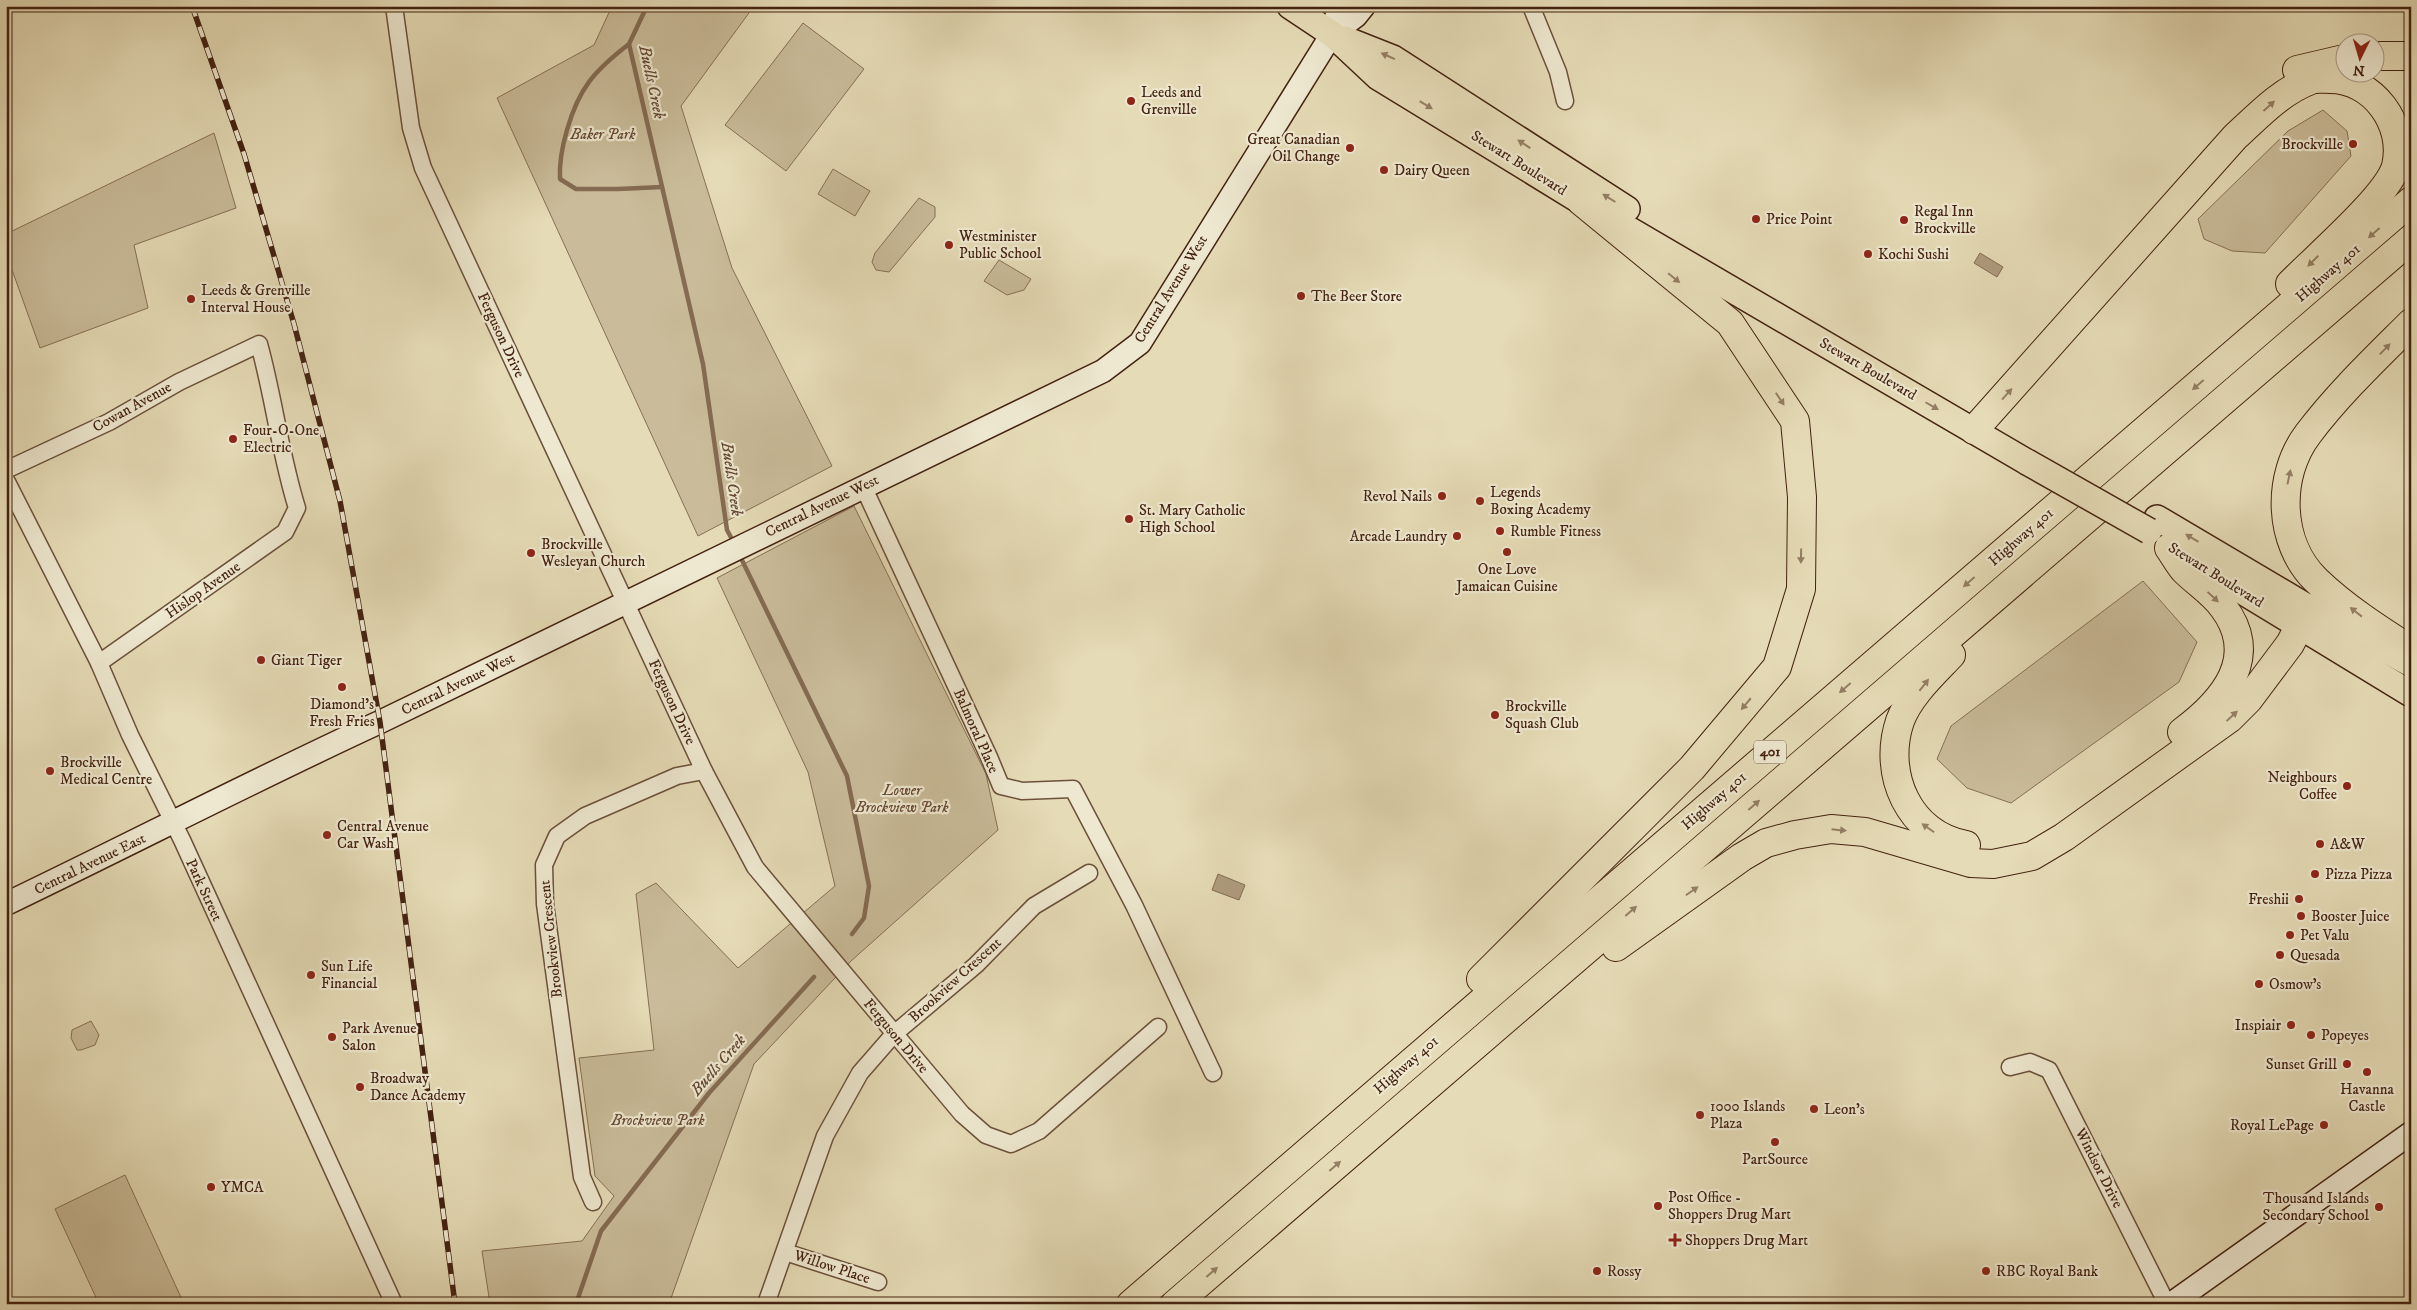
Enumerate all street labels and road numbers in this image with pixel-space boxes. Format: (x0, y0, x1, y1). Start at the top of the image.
street label: Stewart Boulevard (1468, 126, 1571, 200)
street label: Central Avenue West (1130, 231, 1212, 347)
street label: Highway 401 (2292, 240, 2364, 306)
street label: Ferguson Drive (473, 289, 529, 381)
street label: Stewart Boulevard (1816, 333, 1920, 405)
street label: Cowan Avenue (89, 377, 175, 437)
street label: Central Avenue West (762, 470, 882, 542)
street label: Highway 401 (1985, 504, 2057, 570)
street label: Stewart Boulevard (2165, 538, 2268, 612)
street label: Hislop Avenue (162, 557, 244, 623)
street label: Central Avenue West (398, 648, 518, 720)
street label: Ferguson Drive (644, 656, 700, 748)
street label: Balmoral Place (949, 686, 1003, 776)
road number: 401 (1754, 740, 1786, 764)
street label: Highway 401 (1678, 768, 1750, 834)
street label: Central Avenue East (31, 829, 149, 899)
street label: Park Street (181, 856, 227, 924)
street label: Brookview Crescent (535, 879, 567, 999)
street label: Brookview Crescent (905, 933, 1005, 1027)
street label: Ferguson Drive (859, 995, 933, 1077)
street label: Highway 401 (1370, 1032, 1442, 1098)
street label: Windsor Drive (2070, 1124, 2127, 1211)
street label: Willow Place (791, 1245, 872, 1288)

